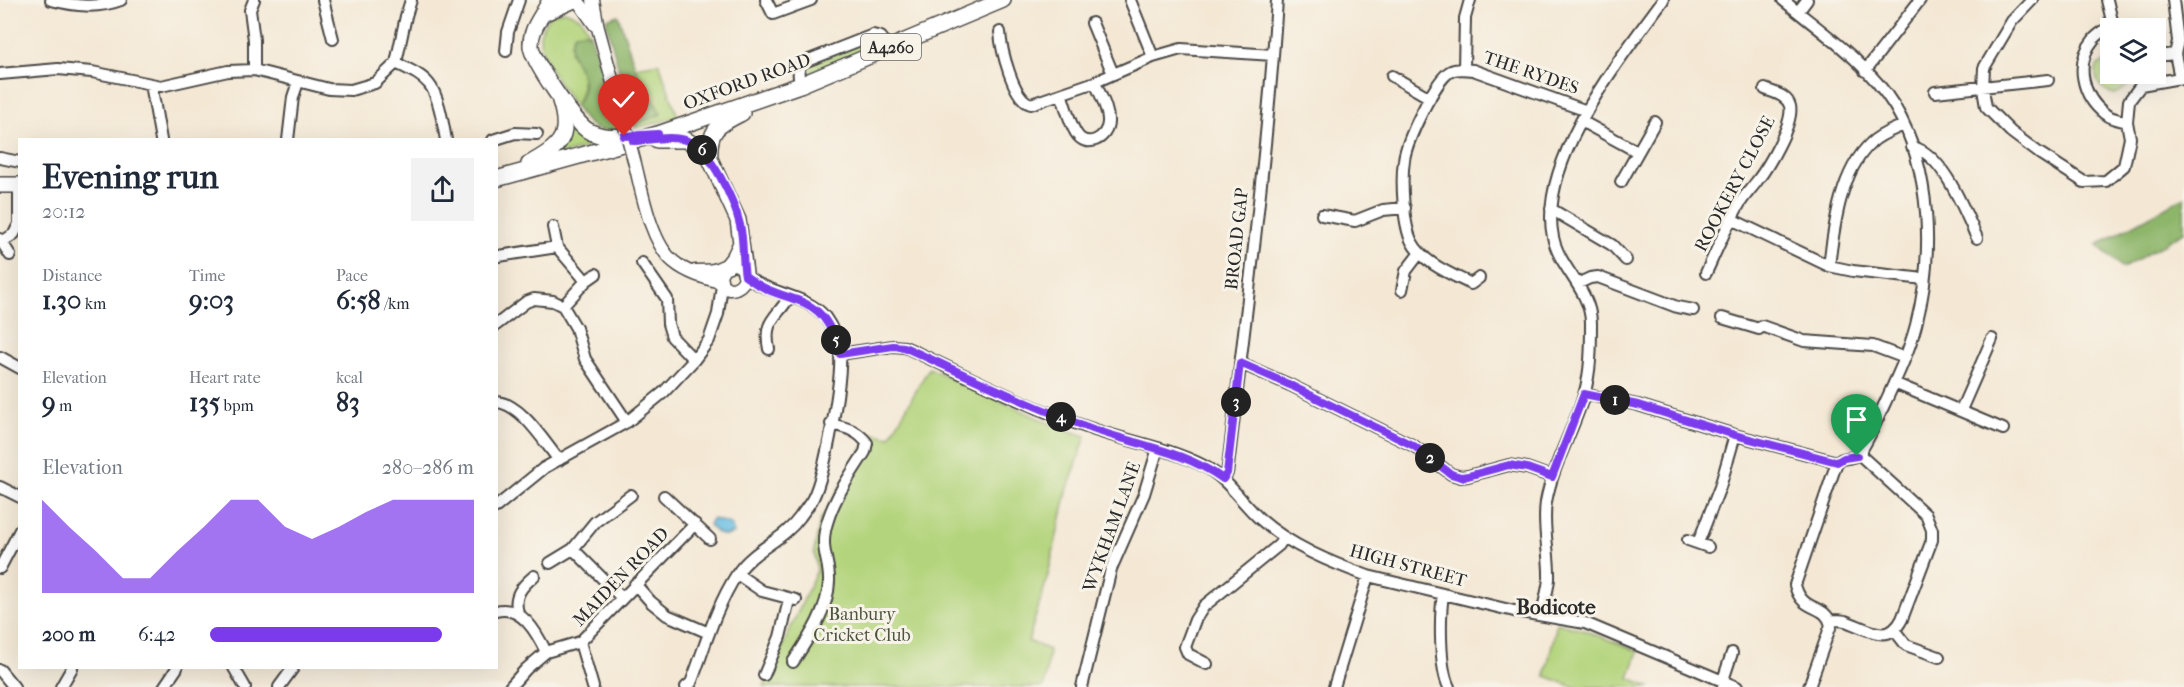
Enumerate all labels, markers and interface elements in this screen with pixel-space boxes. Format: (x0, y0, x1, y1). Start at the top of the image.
map controls (2100, 18, 2166, 84)
button: layers (2100, 18, 2166, 84)
road number: A4260 (861, 34, 921, 60)
street label: THE RYDES (1481, 47, 1581, 99)
street label: OXFORD ROAD (680, 49, 814, 115)
pin (598, 74, 649, 136)
icon: check (607, 83, 640, 116)
street label: ROOKERY CLOSE (1690, 113, 1780, 255)
pin: 6 (687, 135, 717, 165)
text: 6 (698, 140, 706, 159)
text: Evening run (42, 158, 219, 197)
button: share (411, 158, 474, 221)
street label: BROAD GAP (1221, 187, 1253, 291)
text: 20:12 (42, 200, 86, 223)
text: Distance (42, 266, 102, 285)
text: Time (189, 266, 225, 285)
text: Pace (336, 266, 368, 285)
text: 1.30 (42, 285, 81, 316)
text: 9:03 (189, 285, 234, 316)
text: 6:58 (336, 285, 381, 316)
text: km (81, 294, 106, 313)
text: /km (381, 294, 410, 313)
pin: 5 (821, 325, 851, 355)
text: 5 (833, 330, 839, 349)
text: Elevation (42, 368, 107, 387)
text: Heart rate (189, 368, 261, 387)
text: kcal (336, 368, 363, 387)
pin: 1 (1600, 385, 1630, 415)
text: 9 (42, 387, 56, 418)
text: 135 (189, 387, 220, 418)
text: 83 (336, 387, 360, 418)
pin: 3 (1221, 387, 1251, 417)
text: 1 (1612, 390, 1618, 409)
text: 3 (1233, 392, 1239, 411)
pin (1831, 394, 1882, 456)
text: m (56, 396, 72, 415)
text: bpm (220, 396, 254, 415)
pin: 4 (1046, 402, 1076, 432)
icon: arrive (1840, 403, 1873, 436)
text: 4 (1056, 407, 1066, 426)
pin: 2 (1415, 443, 1445, 473)
text: 2 (1426, 448, 1434, 467)
text: Elevation (42, 456, 123, 479)
text: 280–286 m (382, 456, 474, 479)
street label: WYKHAM LANE (1078, 459, 1145, 596)
street label: MAIDEN ROAD (569, 523, 673, 631)
street label: HIGH STREET (1347, 540, 1470, 592)
district label: Bodicote (1516, 595, 1596, 619)
park label: Banbury Cricket Club (813, 604, 911, 646)
text: 200 m (42, 623, 95, 646)
text: 6:42 (138, 623, 176, 646)

